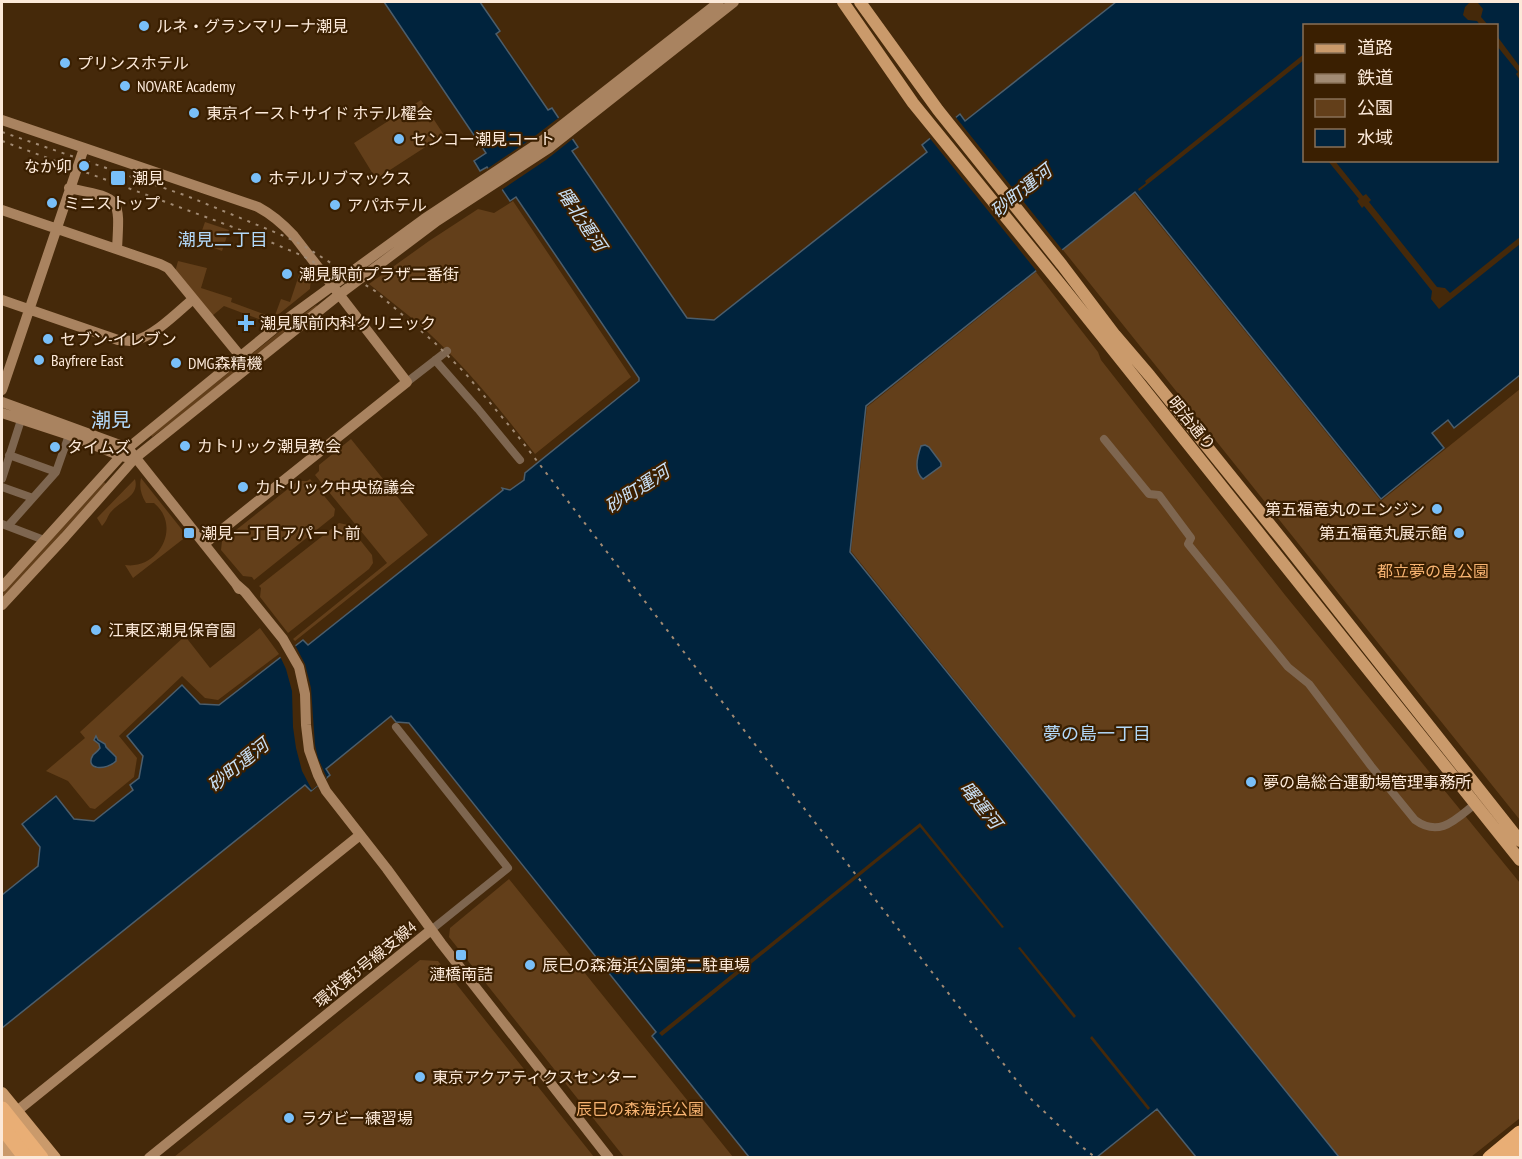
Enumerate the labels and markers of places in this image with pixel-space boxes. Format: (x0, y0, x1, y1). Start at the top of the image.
place label: ルネ・グランマリーナ潮見 (156, 16, 348, 36)
marker: ルネ・グランマリーナ潮見 (137, 19, 151, 33)
place label: プリンスホテル (77, 53, 189, 73)
marker: プリンスホテル (58, 56, 72, 70)
place label: NOVARE Academy (137, 76, 235, 96)
marker: NOVARE Academy (118, 79, 132, 93)
place label: 東京イーストサイド ホテル櫂会 (206, 103, 433, 123)
marker: 東京イーストサイド ホテル櫂会 (187, 106, 201, 120)
place label: センコー潮見コート (411, 129, 555, 149)
marker: センコー潮見コート (392, 132, 406, 146)
place label: なか卯 (24, 156, 72, 176)
marker: なか卯 (77, 159, 91, 173)
place label: 潮見 (132, 168, 164, 188)
place label: ホテルリブマックス (268, 168, 412, 188)
marker: 潮見 (109, 169, 127, 187)
marker: ホテルリブマックス (249, 171, 263, 185)
place label: ミニストップ (64, 193, 160, 213)
place label: アパホテル (347, 195, 427, 215)
marker: ミニストップ (45, 196, 59, 210)
marker: アパホテル (328, 198, 342, 212)
place label: 潮見駅前プラザ二番街 (299, 264, 459, 284)
marker: 潮見駅前プラザ二番街 (280, 267, 294, 281)
place label: 潮見駅前内科クリニック (260, 313, 436, 333)
marker: 潮見駅前内科クリニック (237, 314, 255, 332)
place label: セブン-イレブン (60, 329, 177, 349)
marker: セブン-イレブン (41, 332, 55, 346)
place label: Bayfrere East (51, 350, 124, 370)
marker: Bayfrere East (32, 353, 46, 367)
place label: DMG森精機 (188, 353, 262, 373)
marker: DMG森精機 (169, 356, 183, 370)
place label: カトリック潮見教会 (197, 436, 341, 456)
place label: タイムズ (67, 437, 131, 457)
marker: カトリック潮見教会 (178, 439, 192, 453)
marker: タイムズ (48, 440, 62, 454)
place label: カトリック中央協議会 (255, 477, 415, 497)
marker: カトリック中央協議会 (236, 480, 250, 494)
place label: 第五福竜丸のエンジン (1265, 499, 1425, 519)
marker: 第五福竜丸のエンジン (1430, 502, 1444, 516)
place label: 潮見一丁目アパート前 (201, 523, 361, 543)
place label: 第五福竜丸展示館 (1319, 523, 1447, 543)
marker: 潮見一丁目アパート前 (182, 526, 196, 540)
marker: 第五福竜丸展示館 (1452, 526, 1466, 540)
place label: 江東区潮見保育園 (108, 620, 236, 640)
marker: 江東区潮見保育園 (89, 623, 103, 637)
place label: 夢の島総合運動場管理事務所 (1263, 772, 1471, 792)
marker: 夢の島総合運動場管理事務所 (1244, 775, 1258, 789)
marker: 漣橋南詰 (454, 948, 468, 962)
place label: 辰巳の森海浜公園第二駐車場 (542, 955, 750, 975)
marker: 辰巳の森海浜公園第二駐車場 (523, 958, 537, 972)
place label: 漣橋南詰 (429, 964, 493, 984)
place label: 東京アクアティクスセンター (432, 1067, 638, 1087)
marker: 東京アクアティクスセンター (413, 1070, 427, 1084)
place label: ラグビー練習場 (301, 1108, 413, 1128)
marker: ラグビー練習場 (282, 1111, 296, 1125)

